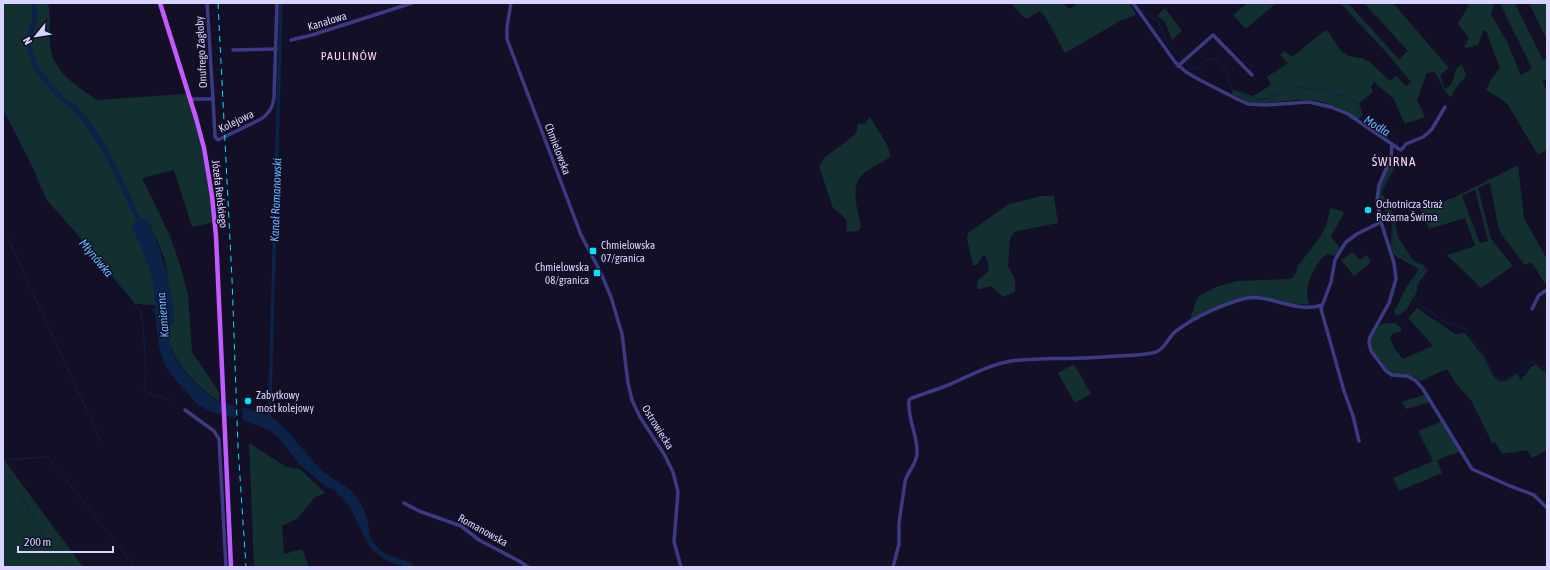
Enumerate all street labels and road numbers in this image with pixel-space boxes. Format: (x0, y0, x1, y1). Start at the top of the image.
street label: Kanałowa (306, 9, 348, 33)
street label: Onufrego Zagłoby (193, 15, 209, 88)
street label: Kolejowa (217, 107, 255, 135)
street label: Chmielowska (543, 122, 573, 176)
street label: Józefa Reńskiego (210, 159, 230, 229)
street label: Ostrowiecka (640, 403, 676, 451)
street label: Romanowska (456, 512, 510, 548)

